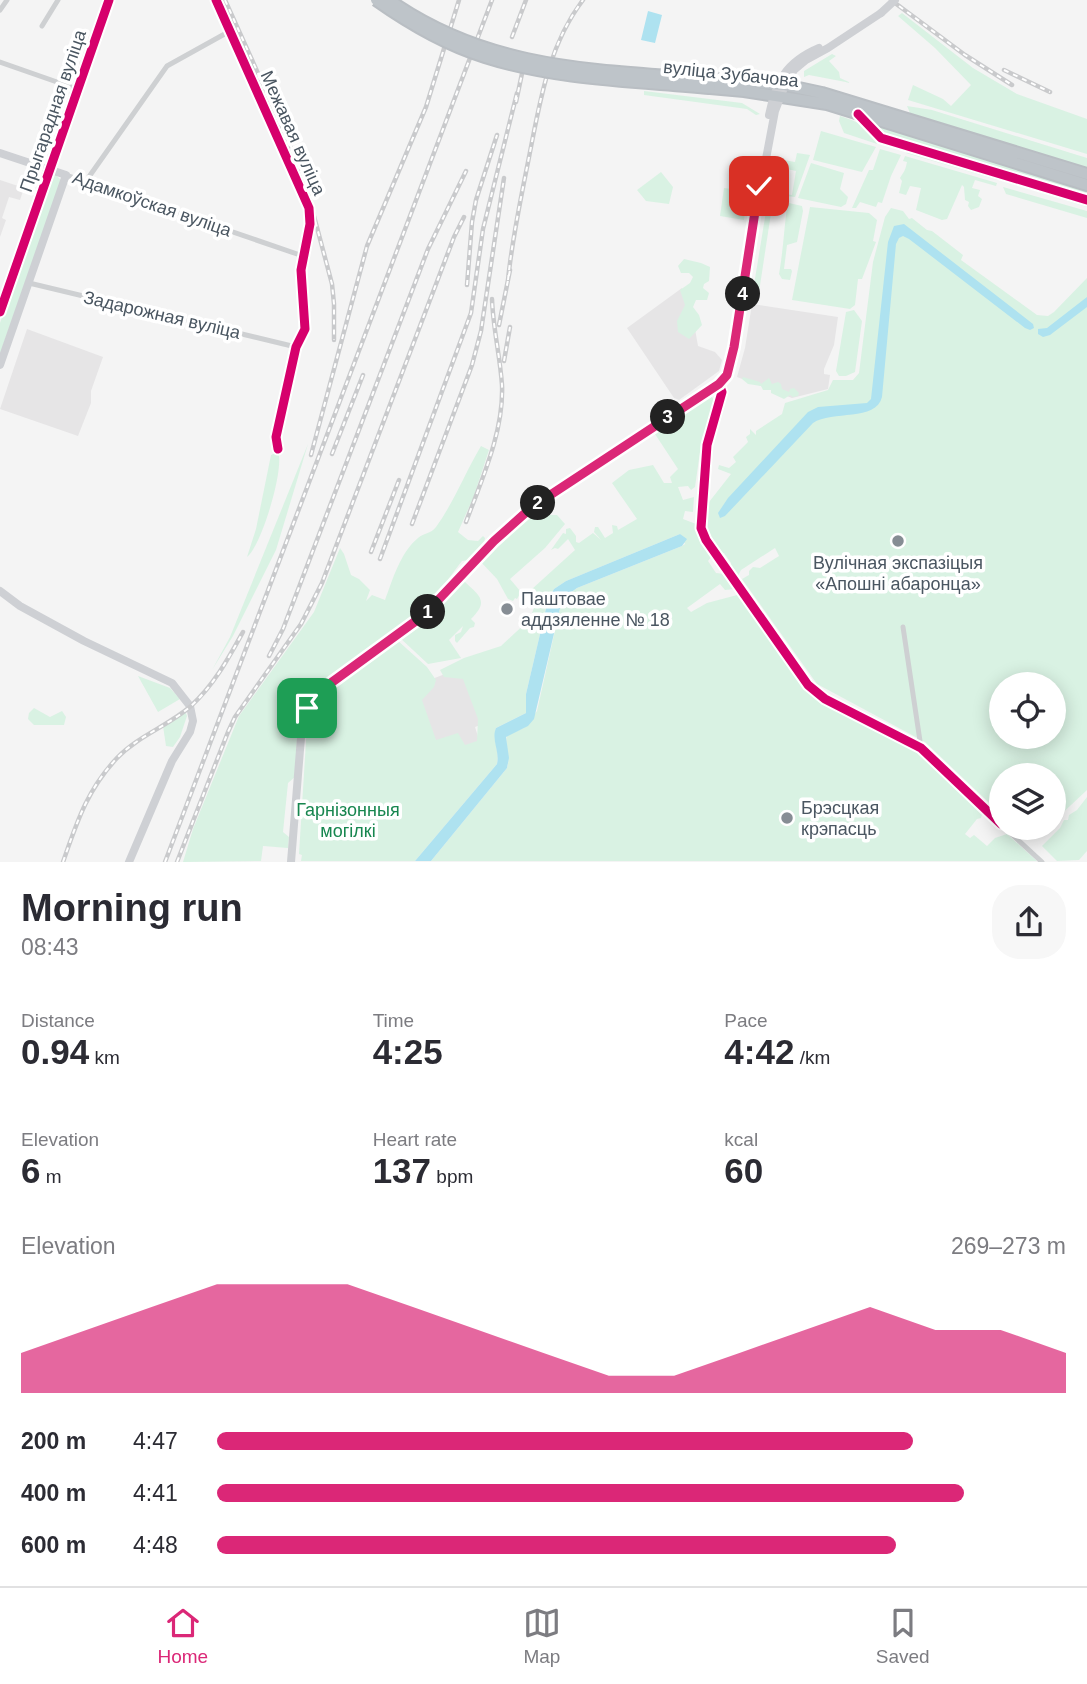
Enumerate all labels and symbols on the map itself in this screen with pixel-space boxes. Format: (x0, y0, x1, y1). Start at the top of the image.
street label: Прыгарадная вуліца (16, 26, 90, 195)
street label: вуліца Зубачова (662, 57, 801, 91)
street label: Межавая вуліца (257, 68, 330, 199)
pin (729, 156, 789, 216)
street label: Адамкоўская вуліца (70, 167, 235, 241)
pin: 4 (726, 276, 760, 312)
street label: Задарожная вуліца (82, 287, 243, 343)
pin: 3 (650, 400, 686, 434)
pin: 2 (520, 486, 556, 520)
marker: Вулічная экспазіцыя «Апошні абаронца» (890, 533, 906, 549)
place label: Вулічная экспазіцыя «Апошні абаронца» (813, 553, 983, 594)
place label: Паштовае аддзяленне № 18 (521, 589, 670, 630)
pin: 1 (410, 594, 446, 630)
marker: Паштовае аддзяленне № 18 (499, 601, 515, 617)
pin (277, 678, 337, 738)
place label: Брэсцкая крэпасць (801, 798, 879, 839)
park label: Гарнізонныя могілкі (296, 800, 400, 841)
marker: Брэсцкая крэпасць (779, 810, 795, 826)

